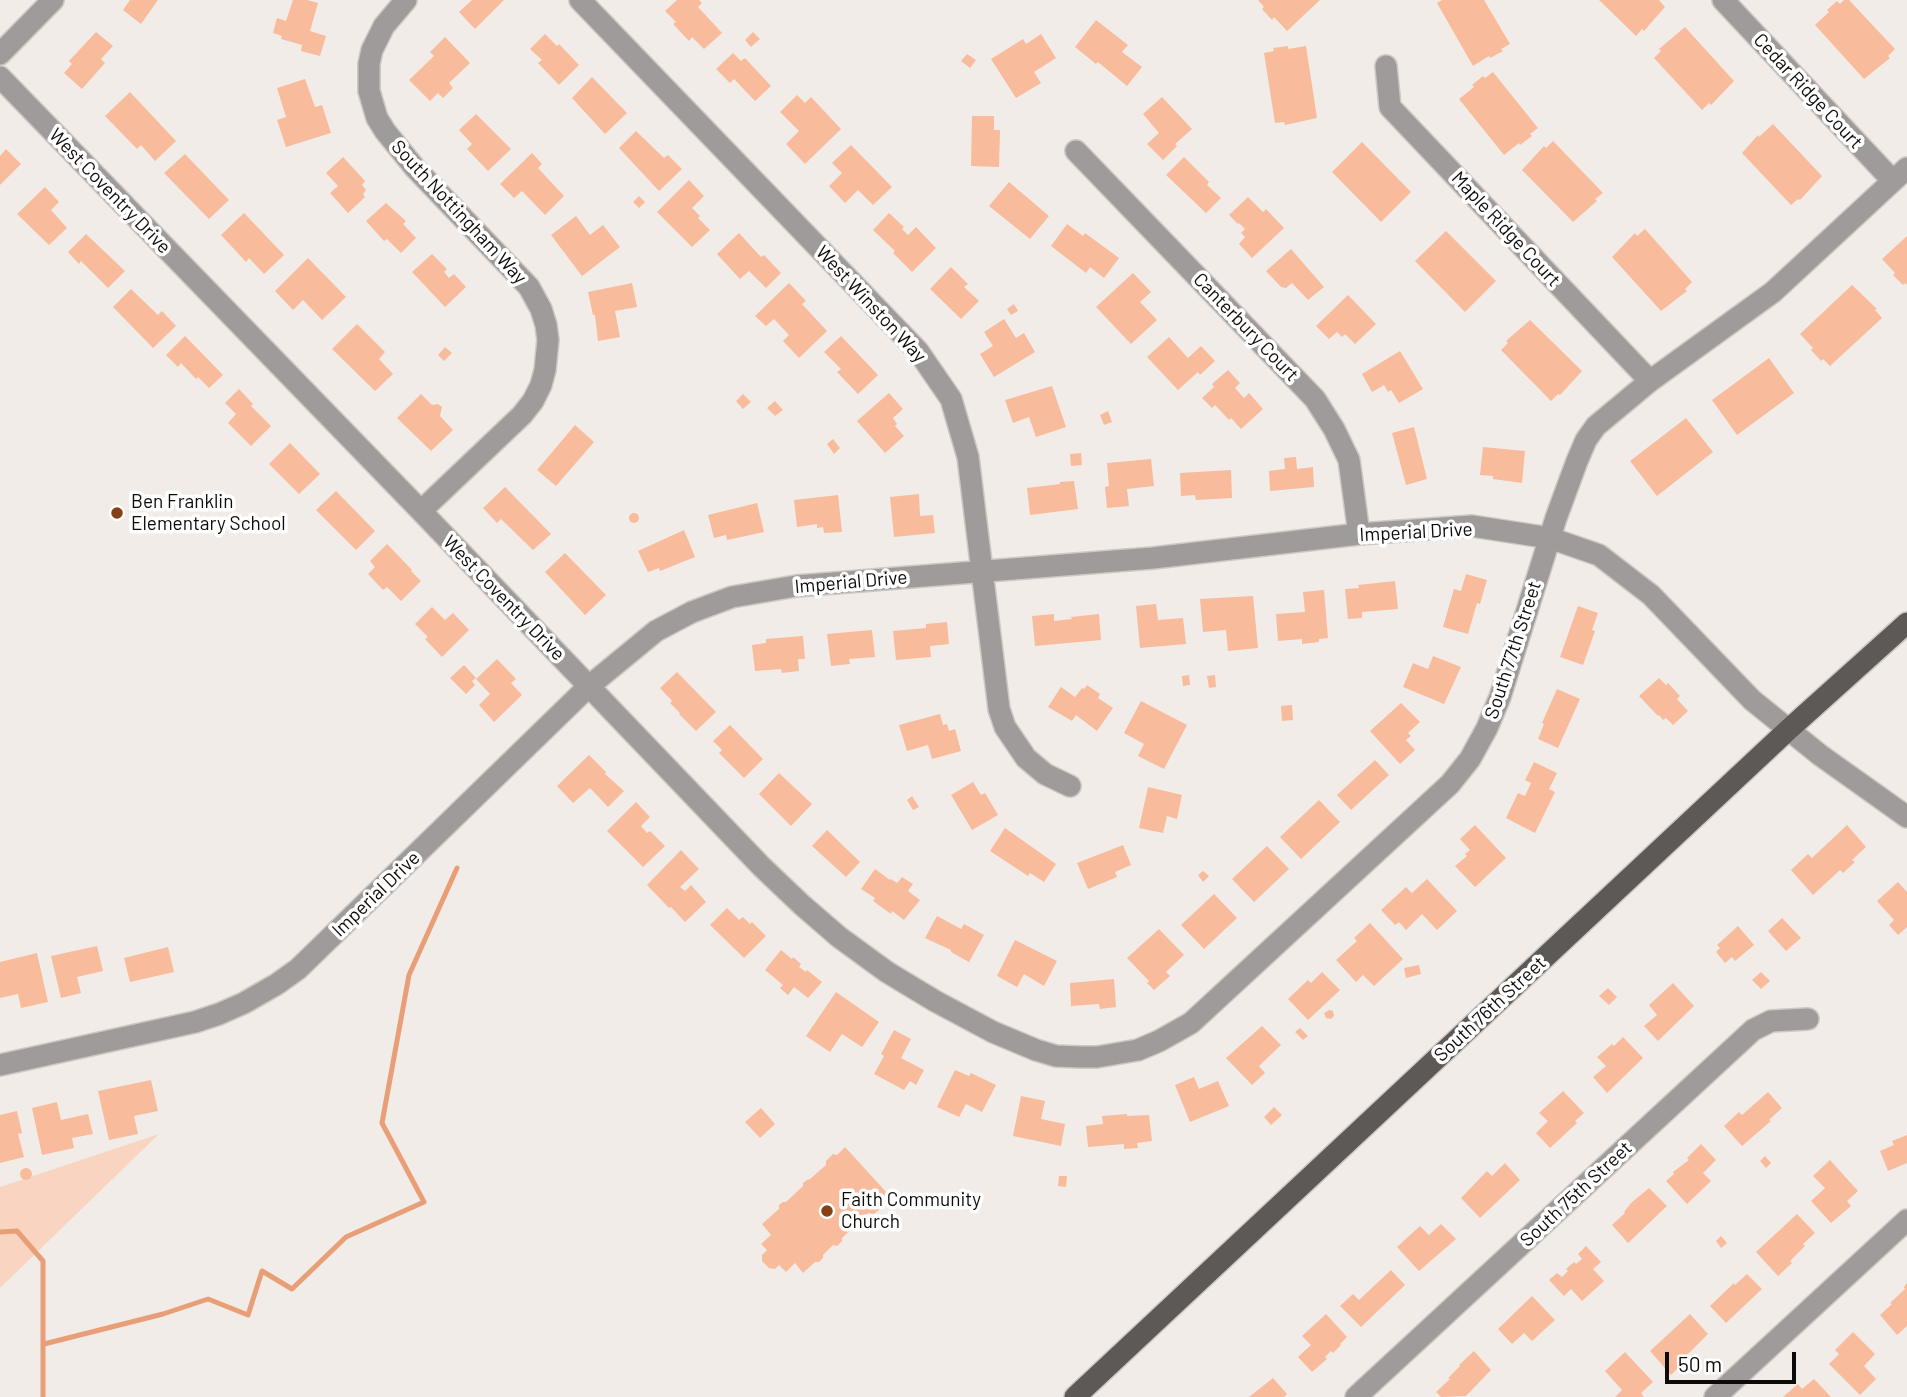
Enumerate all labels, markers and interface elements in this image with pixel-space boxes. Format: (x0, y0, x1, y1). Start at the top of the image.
street label: Cedar Ridge Court (1749, 29, 1867, 153)
street label: West Coventry Drive (44, 124, 176, 258)
street label: South Nottingham Way (386, 135, 532, 289)
street label: Maple Ridge Court (1447, 167, 1565, 291)
street label: West Winston Way (811, 241, 931, 367)
street label: Canterbury Court (1189, 268, 1303, 386)
place label: Ben Franklin Elementary School (131, 491, 286, 535)
marker: Ben Franklin Elementary School (109, 505, 125, 521)
street label: Imperial Drive (1359, 518, 1473, 546)
street label: West Coventry Drive (438, 531, 570, 665)
street label: Imperial Drive (794, 566, 908, 598)
street label: South 77th Street (1480, 578, 1546, 722)
street label: Imperial Drive (327, 847, 425, 941)
street label: South 76th Street (1429, 951, 1551, 1067)
street label: South 75th Street (1516, 1137, 1636, 1251)
place label: Faith Community Church (841, 1189, 981, 1233)
marker: Faith Community Church (819, 1203, 835, 1219)
scale bar (1669, 1338, 1800, 1382)
text: 50 m (1678, 1351, 1722, 1376)

